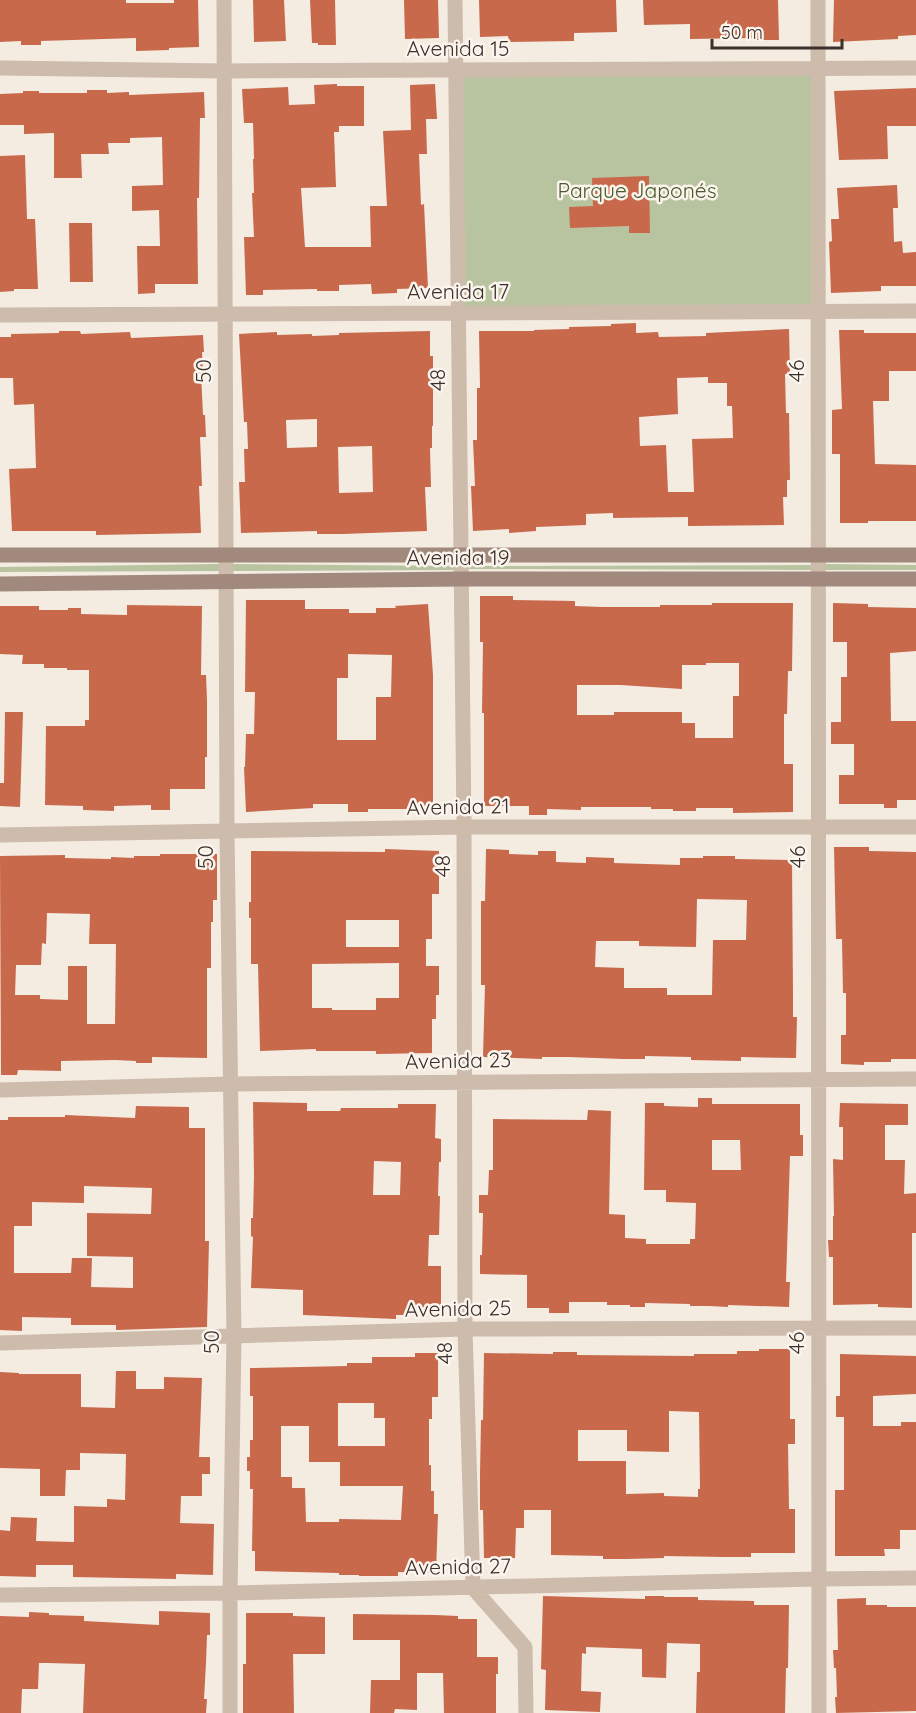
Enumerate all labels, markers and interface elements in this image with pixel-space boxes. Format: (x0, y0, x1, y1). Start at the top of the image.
scale bar (712, 12, 842, 50)
text: 50 m (721, 21, 763, 44)
street label: Avenida 15 (407, 35, 509, 61)
park label: Parque Japonés (557, 177, 717, 203)
street label: Avenida 17 (407, 278, 509, 304)
street label: 50 (190, 359, 216, 383)
street label: 46 (783, 360, 809, 382)
street label: 48 (424, 369, 450, 391)
street label: Avenida 19 (406, 544, 510, 570)
street label: Avenida 21 (406, 792, 510, 820)
street label: 50 (192, 845, 218, 869)
street label: 46 (784, 846, 810, 868)
street label: 48 (429, 855, 455, 877)
street label: Avenida 23 (405, 1046, 511, 1074)
street label: Avenida 25 (404, 1294, 512, 1322)
street label: 50 (198, 1330, 224, 1354)
street label: 46 (783, 1332, 809, 1354)
street label: 48 (431, 1341, 457, 1365)
street label: Avenida 27 (405, 1552, 511, 1580)

